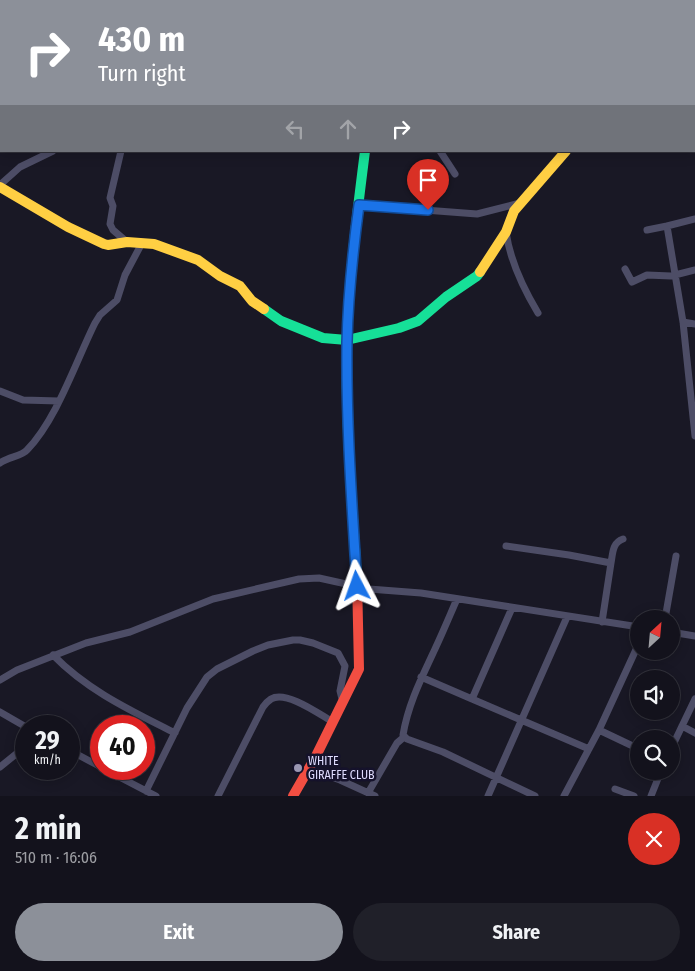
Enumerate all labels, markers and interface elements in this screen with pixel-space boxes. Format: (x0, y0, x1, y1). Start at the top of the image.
text: 430 m (98, 18, 185, 60)
icon: right (15, 20, 80, 85)
text: Turn right (98, 60, 186, 87)
icon: left (281, 115, 309, 143)
icon: ahead (334, 115, 362, 143)
icon: right (387, 115, 415, 143)
pin (407, 159, 449, 210)
icon: arrive (414, 166, 442, 194)
position arrow (330, 559, 382, 611)
north arrow (630, 610, 680, 660)
map controls (630, 610, 680, 780)
button: sound (630, 670, 680, 720)
speed limit sign: 40 (90, 715, 155, 780)
text: 29 (35, 726, 60, 756)
button: search (630, 730, 680, 780)
text: km/h (34, 753, 61, 767)
place label: WHITE GIRAFFE CLUB (308, 754, 375, 782)
marker: WHITE GIRAFFE CLUB (292, 762, 304, 774)
text: 2 min (15, 811, 82, 847)
button: close (628, 813, 680, 865)
text: 510 m · 16:06 (15, 848, 97, 867)
button: Exit (15, 903, 343, 961)
button: Share (353, 903, 680, 961)

